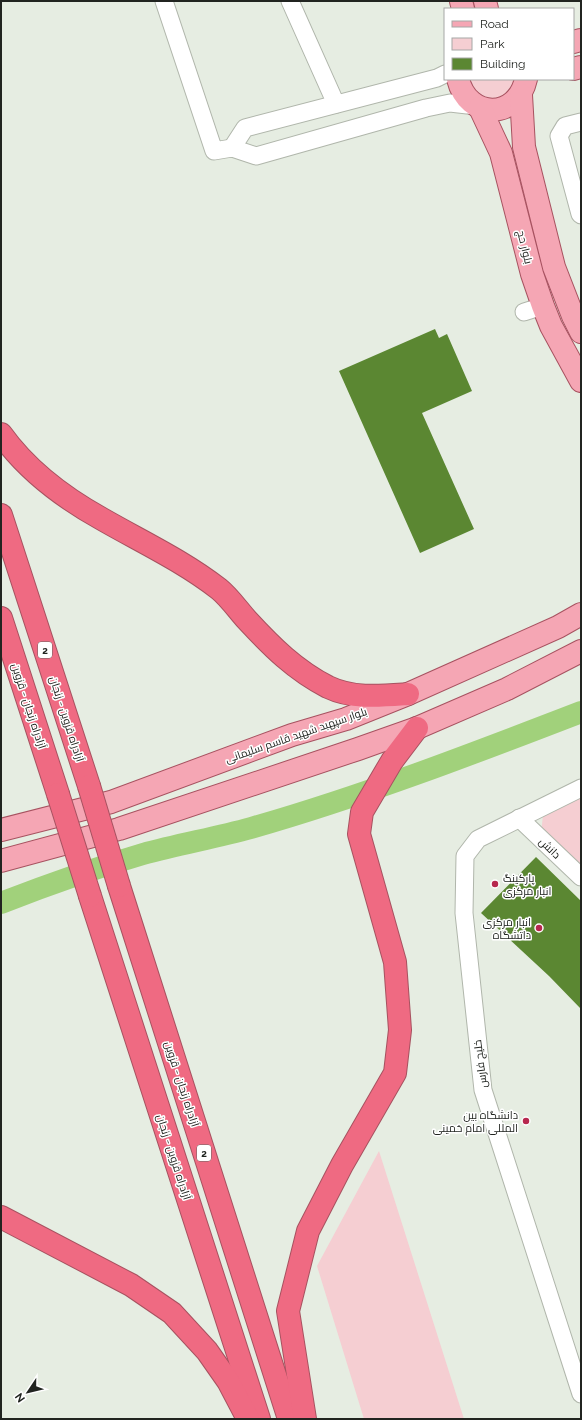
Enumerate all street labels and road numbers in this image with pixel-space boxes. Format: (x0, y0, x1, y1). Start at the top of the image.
street label: بلوار حج (513, 229, 535, 266)
road number: 2 (38, 642, 52, 658)
street label: آزادراه زنجان - قزوین (9, 662, 48, 751)
street label: آزادراه قزوین - زنجان (47, 675, 86, 764)
street label: بلوار سپهبد شهید قاسم سلیمانی (223, 705, 369, 767)
street label: دانش (536, 835, 563, 862)
street label: خلیج فارس (471, 1039, 491, 1089)
street label: آزادراه زنجان - قزوین (162, 1040, 201, 1129)
street label: آزادراه قزوین - زنجان (154, 1113, 193, 1202)
road number: 2 (197, 1145, 211, 1161)

